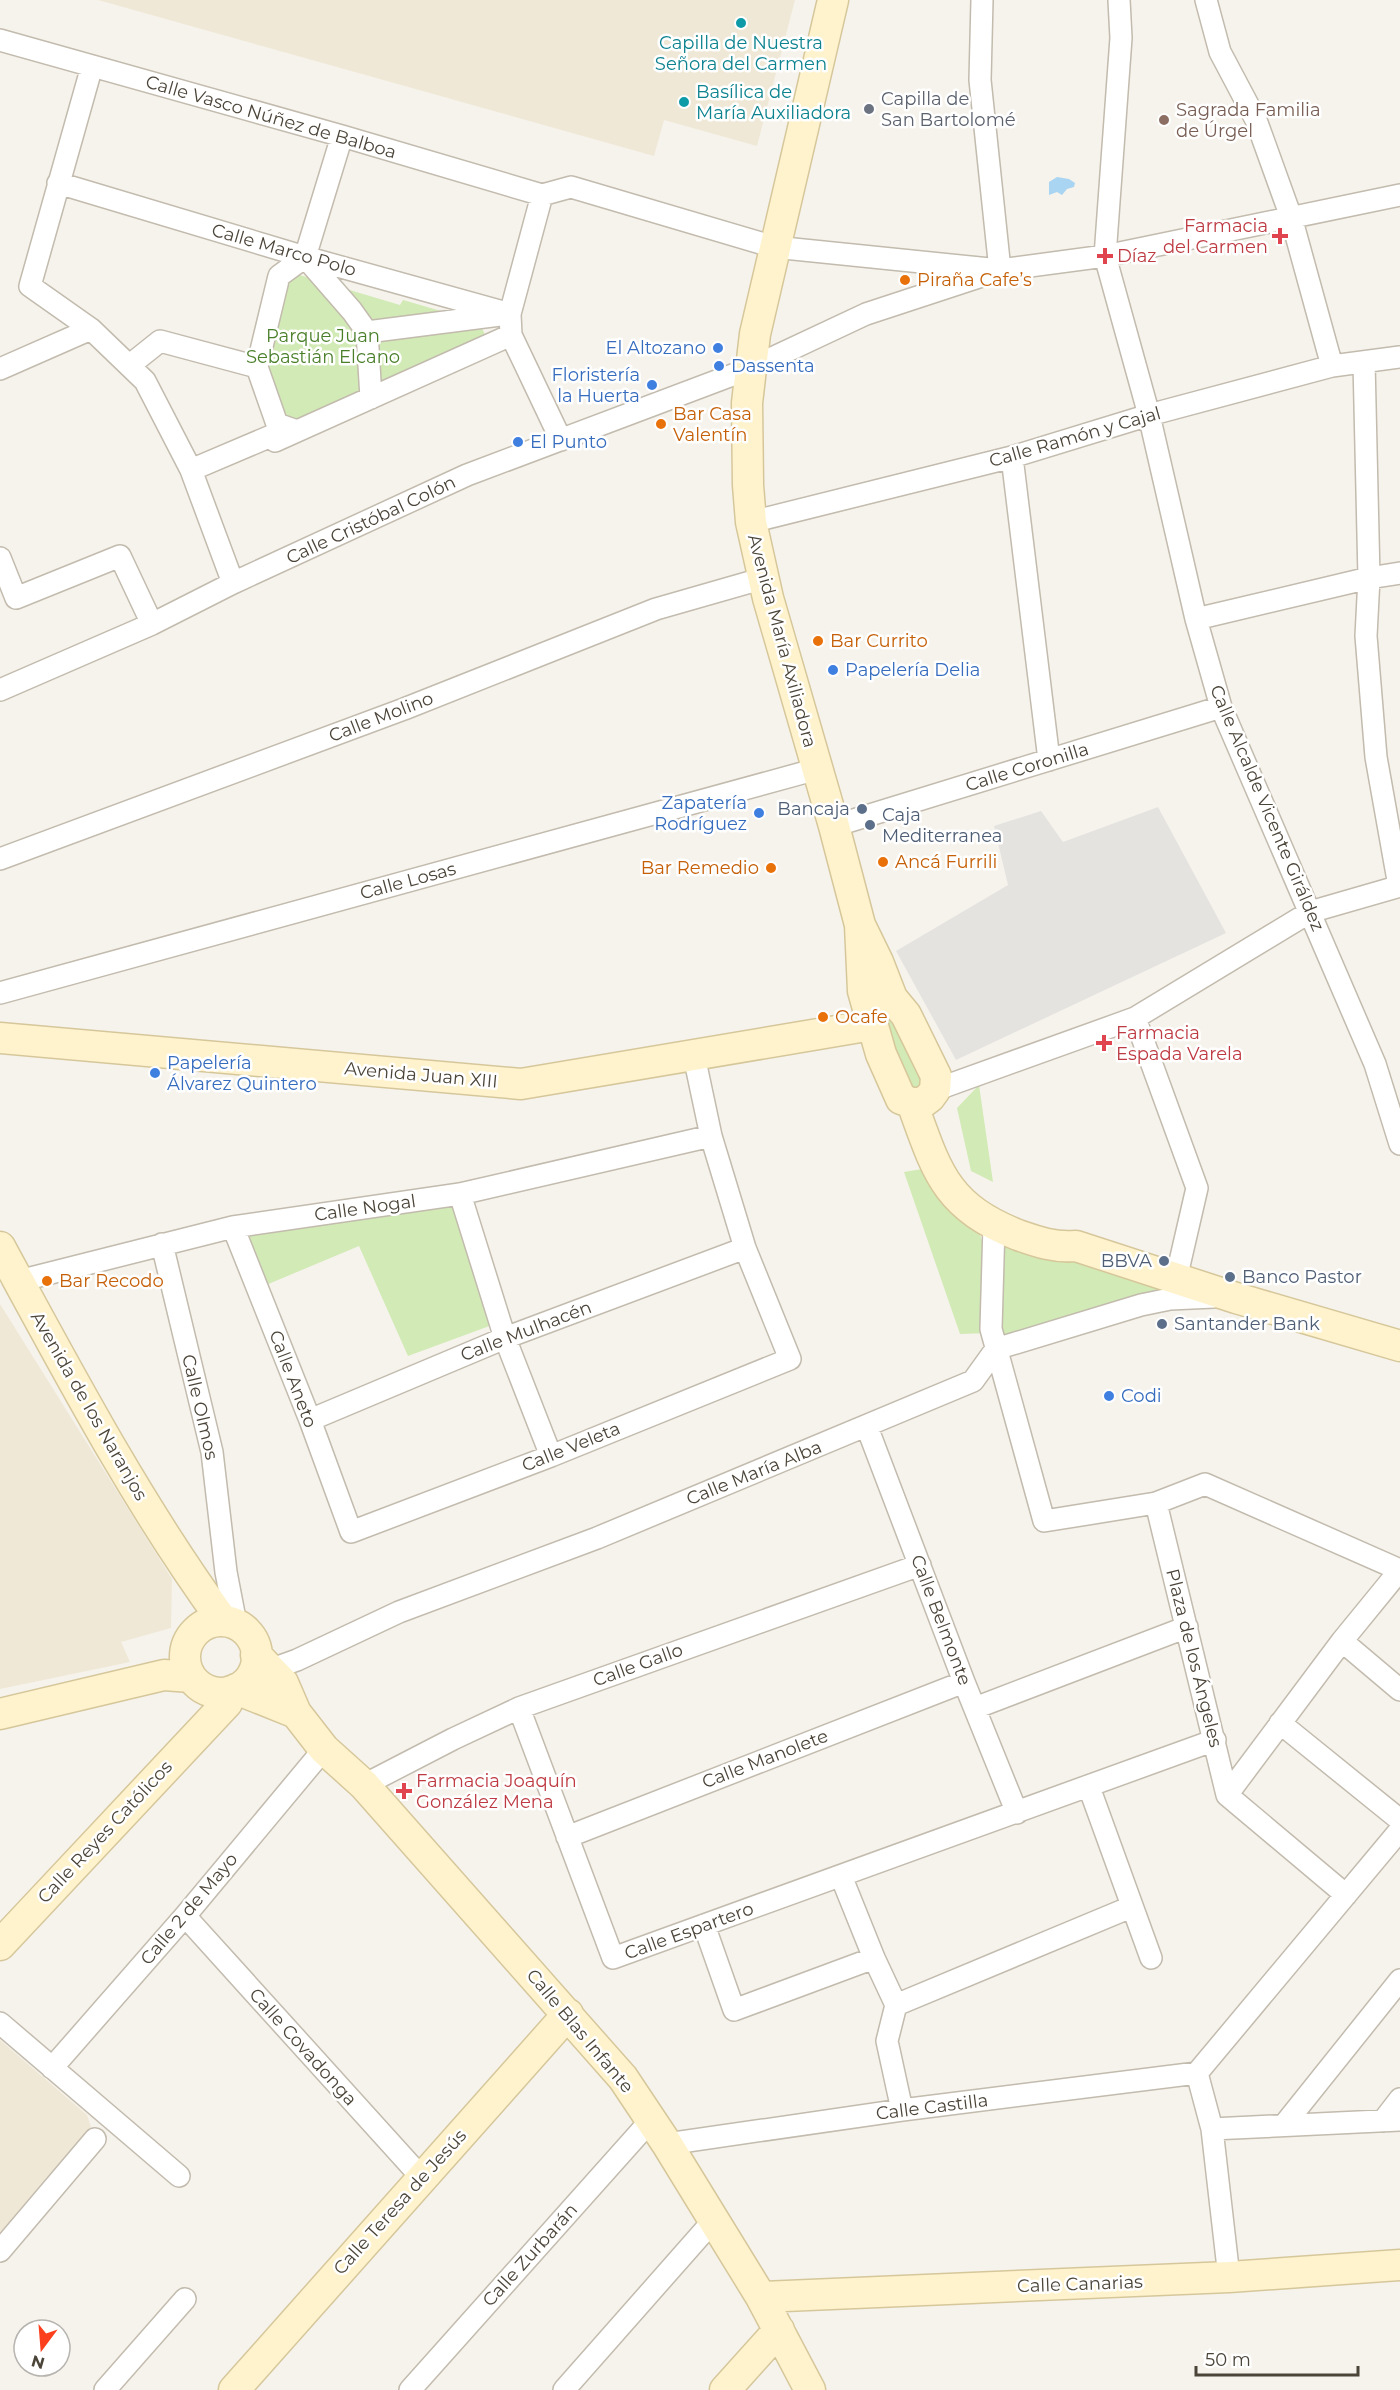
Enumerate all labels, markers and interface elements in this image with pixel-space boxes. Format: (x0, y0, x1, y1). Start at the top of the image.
marker: Capilla de Nuestra Señora del Carmen (734, 16, 748, 30)
place label: Capilla de Nuestra Señora del Carmen (655, 32, 827, 75)
street label: Calle Vasco Núñez de Balboa (143, 71, 399, 163)
place label: Basílica de María Auxiliadora (696, 81, 851, 124)
place label: Capilla de San Bartolomé (881, 88, 1016, 131)
marker: Basílica de María Auxiliadora (677, 95, 691, 109)
place label: Sagrada Familia de Úrgel (1176, 99, 1321, 142)
marker: Capilla de San Bartolomé (862, 102, 876, 116)
marker: Sagrada Familia de Úrgel (1157, 113, 1171, 127)
place label: Farmacia del Carmen (1163, 215, 1268, 258)
street label: Calle Marco Polo (209, 219, 359, 281)
marker: Farmacia del Carmen (1273, 229, 1287, 243)
place label: Díaz (1117, 245, 1157, 267)
marker: Díaz (1098, 249, 1112, 263)
place label: Piraña Cafe’s (917, 269, 1032, 291)
marker: Piraña Cafe’s (898, 273, 912, 287)
park label: Parque Juan Sebastián Elcano (246, 325, 400, 368)
place label: El Altozano (605, 337, 706, 359)
marker: El Altozano (711, 341, 725, 355)
place label: Dassenta (731, 355, 815, 377)
marker: Dassenta (712, 359, 726, 373)
place label: Floristería la Huerta (551, 364, 640, 407)
marker: Floristería la Huerta (645, 378, 659, 392)
street label: Calle Ramón y Cajal (987, 402, 1163, 472)
place label: Bar Casa Valentín (673, 403, 752, 446)
marker: Bar Casa Valentín (654, 417, 668, 431)
place label: El Punto (530, 431, 607, 453)
marker: El Punto (511, 435, 525, 449)
street label: Calle Cristóbal Colón (283, 471, 459, 569)
street label: Avenida María Axiliadora (743, 532, 821, 750)
place label: Bar Currito (830, 630, 928, 652)
marker: Bar Currito (811, 634, 825, 648)
place label: Papelería Delia (845, 659, 980, 681)
marker: Papelería Delia (826, 663, 840, 677)
street label: Calle Alcalde Vicente Giráldez (1205, 682, 1329, 934)
street label: Calle Molino (326, 687, 436, 747)
street label: Calle Coronilla (963, 738, 1091, 796)
place label: Zapatería Rodríguez (654, 792, 747, 835)
place label: Bancaja (777, 798, 850, 820)
marker: Bancaja (855, 802, 869, 816)
place label: Caja Mediterranea (882, 804, 1002, 847)
marker: Zapatería Rodríguez (752, 806, 766, 820)
marker: Caja Mediterranea (863, 818, 877, 832)
place label: Ancá Furrili (895, 851, 997, 873)
marker: Ancá Furrili (876, 855, 890, 869)
place label: Bar Remedio (641, 857, 759, 879)
street label: Calle Losas (358, 858, 459, 904)
marker: Bar Remedio (764, 861, 778, 875)
place label: Ocafe (835, 1006, 888, 1028)
marker: Ocafe (816, 1010, 830, 1024)
place label: Farmacia Espada Varela (1116, 1022, 1243, 1065)
marker: Farmacia Espada Varela (1097, 1036, 1111, 1050)
place label: Papelería Álvarez Quintero (167, 1052, 317, 1095)
street label: Avenida Juan XIII (343, 1057, 499, 1093)
marker: Papelería Álvarez Quintero (148, 1066, 162, 1080)
street label: Calle Nogal (313, 1190, 417, 1226)
place label: BBVA (1101, 1250, 1152, 1272)
marker: BBVA (1157, 1254, 1171, 1268)
place label: Banco Pastor (1242, 1266, 1362, 1288)
place label: Bar Recodo (59, 1270, 164, 1292)
marker: Banco Pastor (1223, 1270, 1237, 1284)
marker: Bar Recodo (40, 1274, 54, 1288)
street label: Calle Mulhacén (457, 1296, 595, 1366)
street label: Avenida de los Naranjos (26, 1308, 152, 1504)
place label: Santander Bank (1174, 1313, 1320, 1335)
marker: Santander Bank (1155, 1317, 1169, 1331)
street label: Calle Aneto (264, 1327, 322, 1431)
street label: Calle Olmos (177, 1352, 223, 1462)
place label: Codi (1121, 1385, 1162, 1407)
marker: Codi (1102, 1389, 1116, 1403)
street label: Calle Veleta (519, 1417, 623, 1477)
street label: Calle María Alba (683, 1436, 825, 1510)
street label: Calle Belmonte (906, 1552, 976, 1689)
street label: Plaza de los Ángeles (1161, 1566, 1227, 1750)
street label: Calle Gallo (590, 1639, 686, 1691)
street label: Calle Manolete (699, 1725, 831, 1793)
street label: Calle Reyes Católicos (33, 1756, 177, 1908)
place label: Farmacia Joaquín González Mena (416, 1770, 577, 1813)
marker: Farmacia Joaquín González Mena (397, 1784, 411, 1798)
street label: Calle 2 de Mayo (136, 1849, 242, 1969)
street label: Calle Espartero (622, 1897, 756, 1965)
street label: Calle Blas Infante (522, 1964, 638, 2098)
street label: Calle Covadonga (244, 1984, 362, 2110)
street label: Calle Castilla (875, 2089, 989, 2125)
street label: Calle Teresa de Jesús (329, 2125, 471, 2279)
street label: Calle Zurbarán (478, 2199, 582, 2311)
street label: Calle Canarias (1017, 2271, 1143, 2297)
north arrow (12, 2318, 72, 2378)
scale bar (1196, 2339, 1358, 2377)
text: 50 m (1205, 2349, 1251, 2371)
text: N (29, 2351, 47, 2373)

